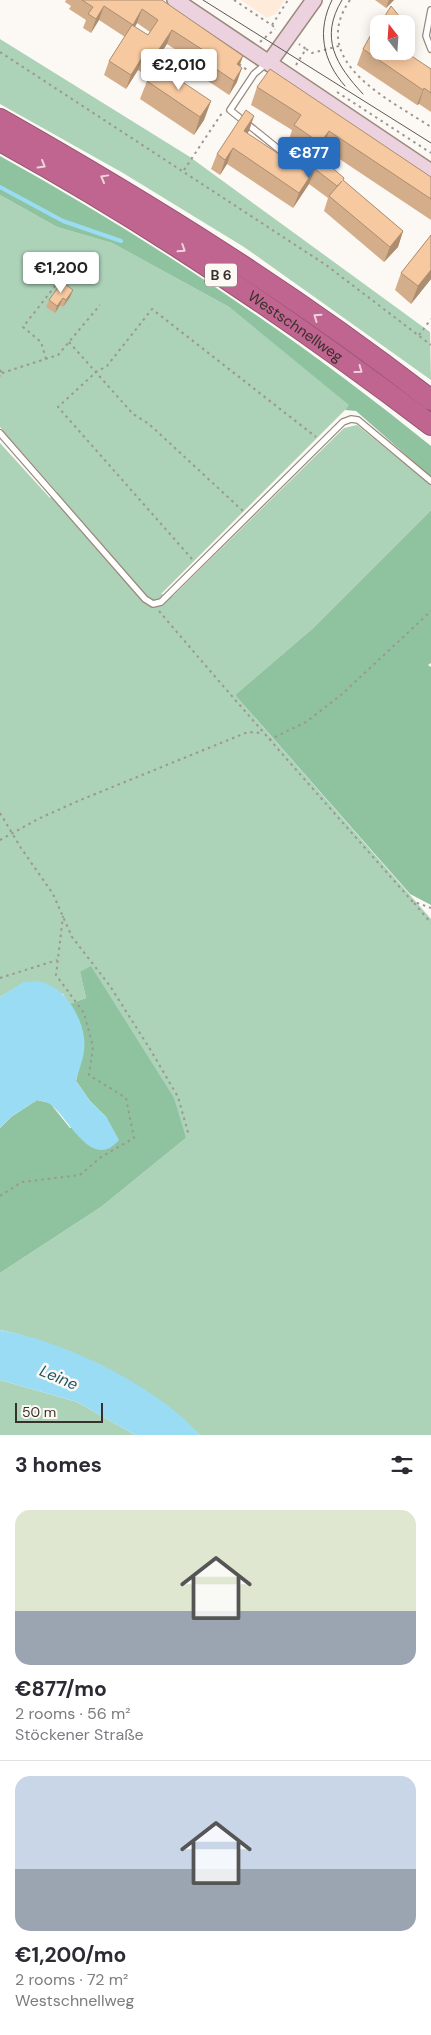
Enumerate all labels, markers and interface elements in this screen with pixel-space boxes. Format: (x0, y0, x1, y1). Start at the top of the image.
north arrow (370, 15, 415, 60)
map controls (370, 15, 415, 60)
pin: €2,010 (138, 48, 220, 91)
text: €2,010 (152, 54, 206, 75)
pin: €877 (279, 136, 339, 179)
text: €877 (289, 142, 329, 163)
one-way arrow (37, 159, 46, 169)
one-way arrow (101, 175, 110, 185)
one-way arrow (176, 243, 185, 252)
pin: €1,200 (20, 252, 102, 294)
text: €1,200 (34, 257, 88, 278)
road number: B 6 (205, 264, 237, 286)
street label: Westschnellweg (244, 286, 347, 367)
one-way arrow (313, 314, 323, 323)
one-way arrow (353, 365, 362, 373)
water label: Leine (37, 1360, 81, 1395)
scale bar (15, 1400, 102, 1423)
text: 50 m (22, 1403, 56, 1421)
text: 3 homes (15, 1451, 102, 1479)
icon: filters (388, 1451, 416, 1479)
icon: home (171, 1543, 261, 1633)
text: €877/mo (15, 1675, 107, 1703)
text: 2 rooms · 56 m² (15, 1703, 131, 1724)
text: Stöckener Straße (15, 1724, 144, 1745)
icon: home (171, 1808, 261, 1898)
text: €1,200/mo (15, 1941, 126, 1969)
text: 2 rooms · 72 m² (15, 1969, 128, 1990)
text: Westschnellweg (15, 1990, 134, 2011)

